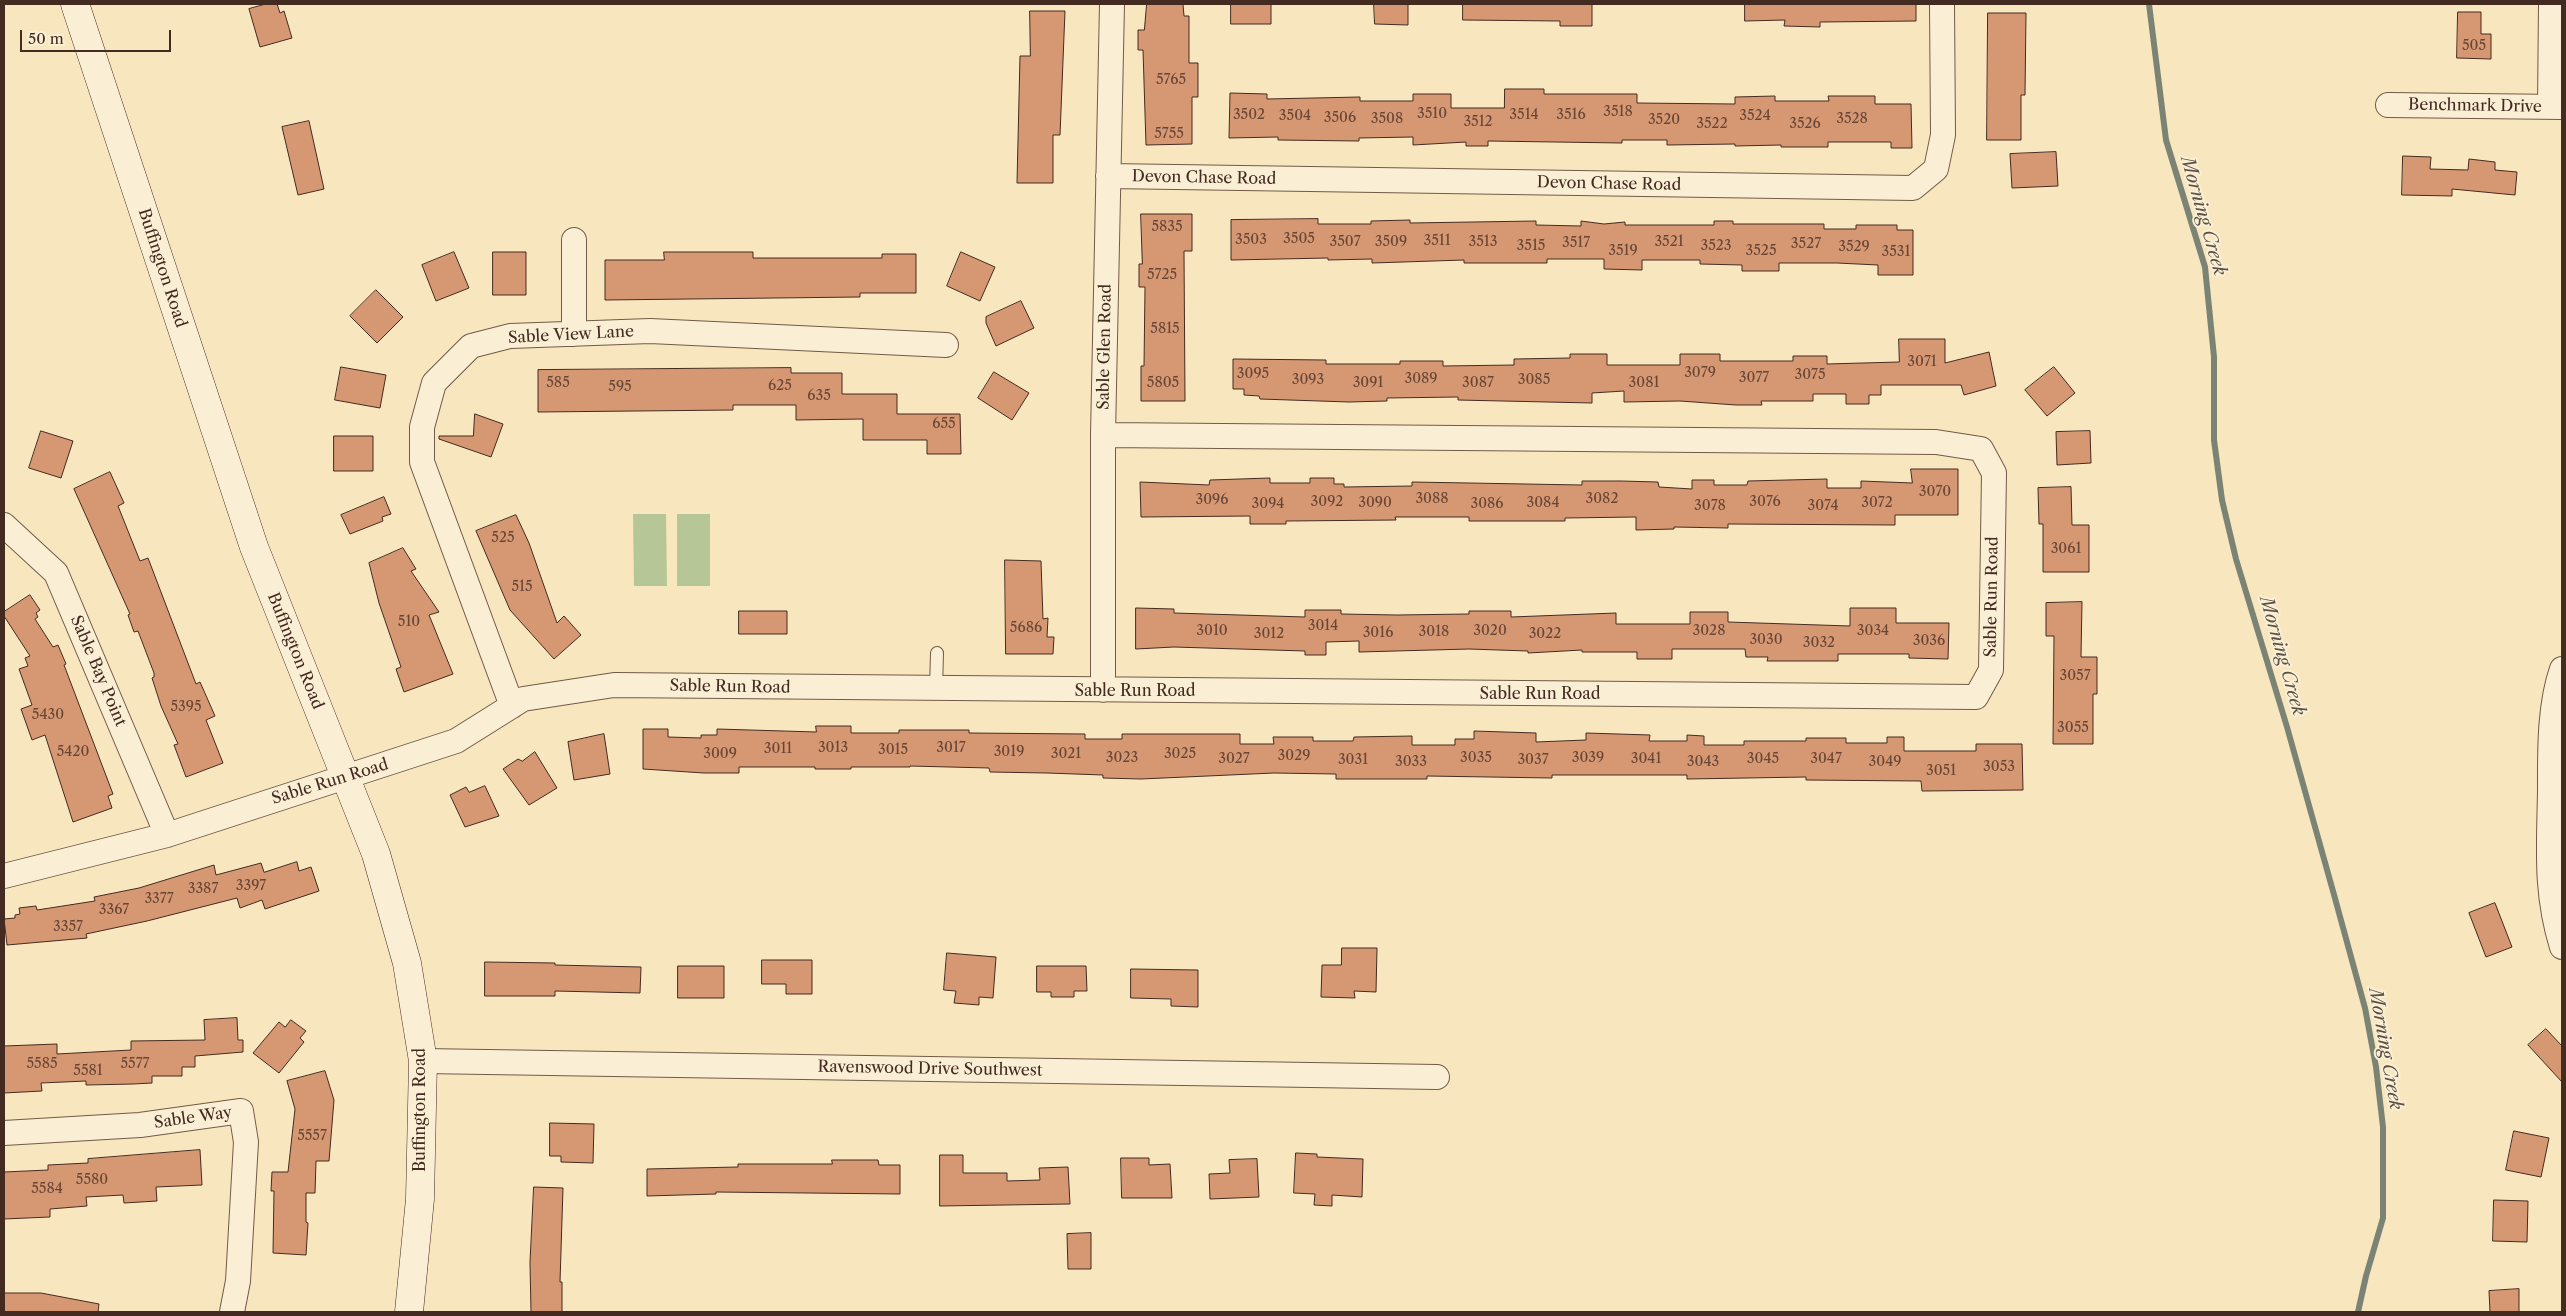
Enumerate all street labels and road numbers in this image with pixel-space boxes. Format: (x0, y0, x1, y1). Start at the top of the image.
street label: Benchmark Drive (2408, 95, 2542, 117)
street label: Devon Chase Road (1132, 167, 1276, 189)
street label: Devon Chase Road (1537, 173, 1681, 195)
street label: Buffington Road (134, 206, 190, 330)
street label: Sable Glen Road (1094, 284, 1116, 410)
street label: Sable View Lane (508, 322, 634, 348)
street label: Sable Run Road (1981, 536, 2003, 658)
street label: Buffington Road (263, 590, 327, 712)
street label: Sable Bay Point (66, 613, 130, 729)
street label: Sable Run Road (669, 676, 791, 698)
street label: Sable Run Road (1075, 681, 1195, 701)
street label: Sable Run Road (1480, 684, 1600, 704)
street label: Sable Run Road (269, 755, 391, 809)
street label: Buffington Road (410, 1048, 430, 1172)
street label: Ravenswood Drive Southwest (817, 1057, 1043, 1081)
street label: Sable Way (153, 1103, 233, 1133)

